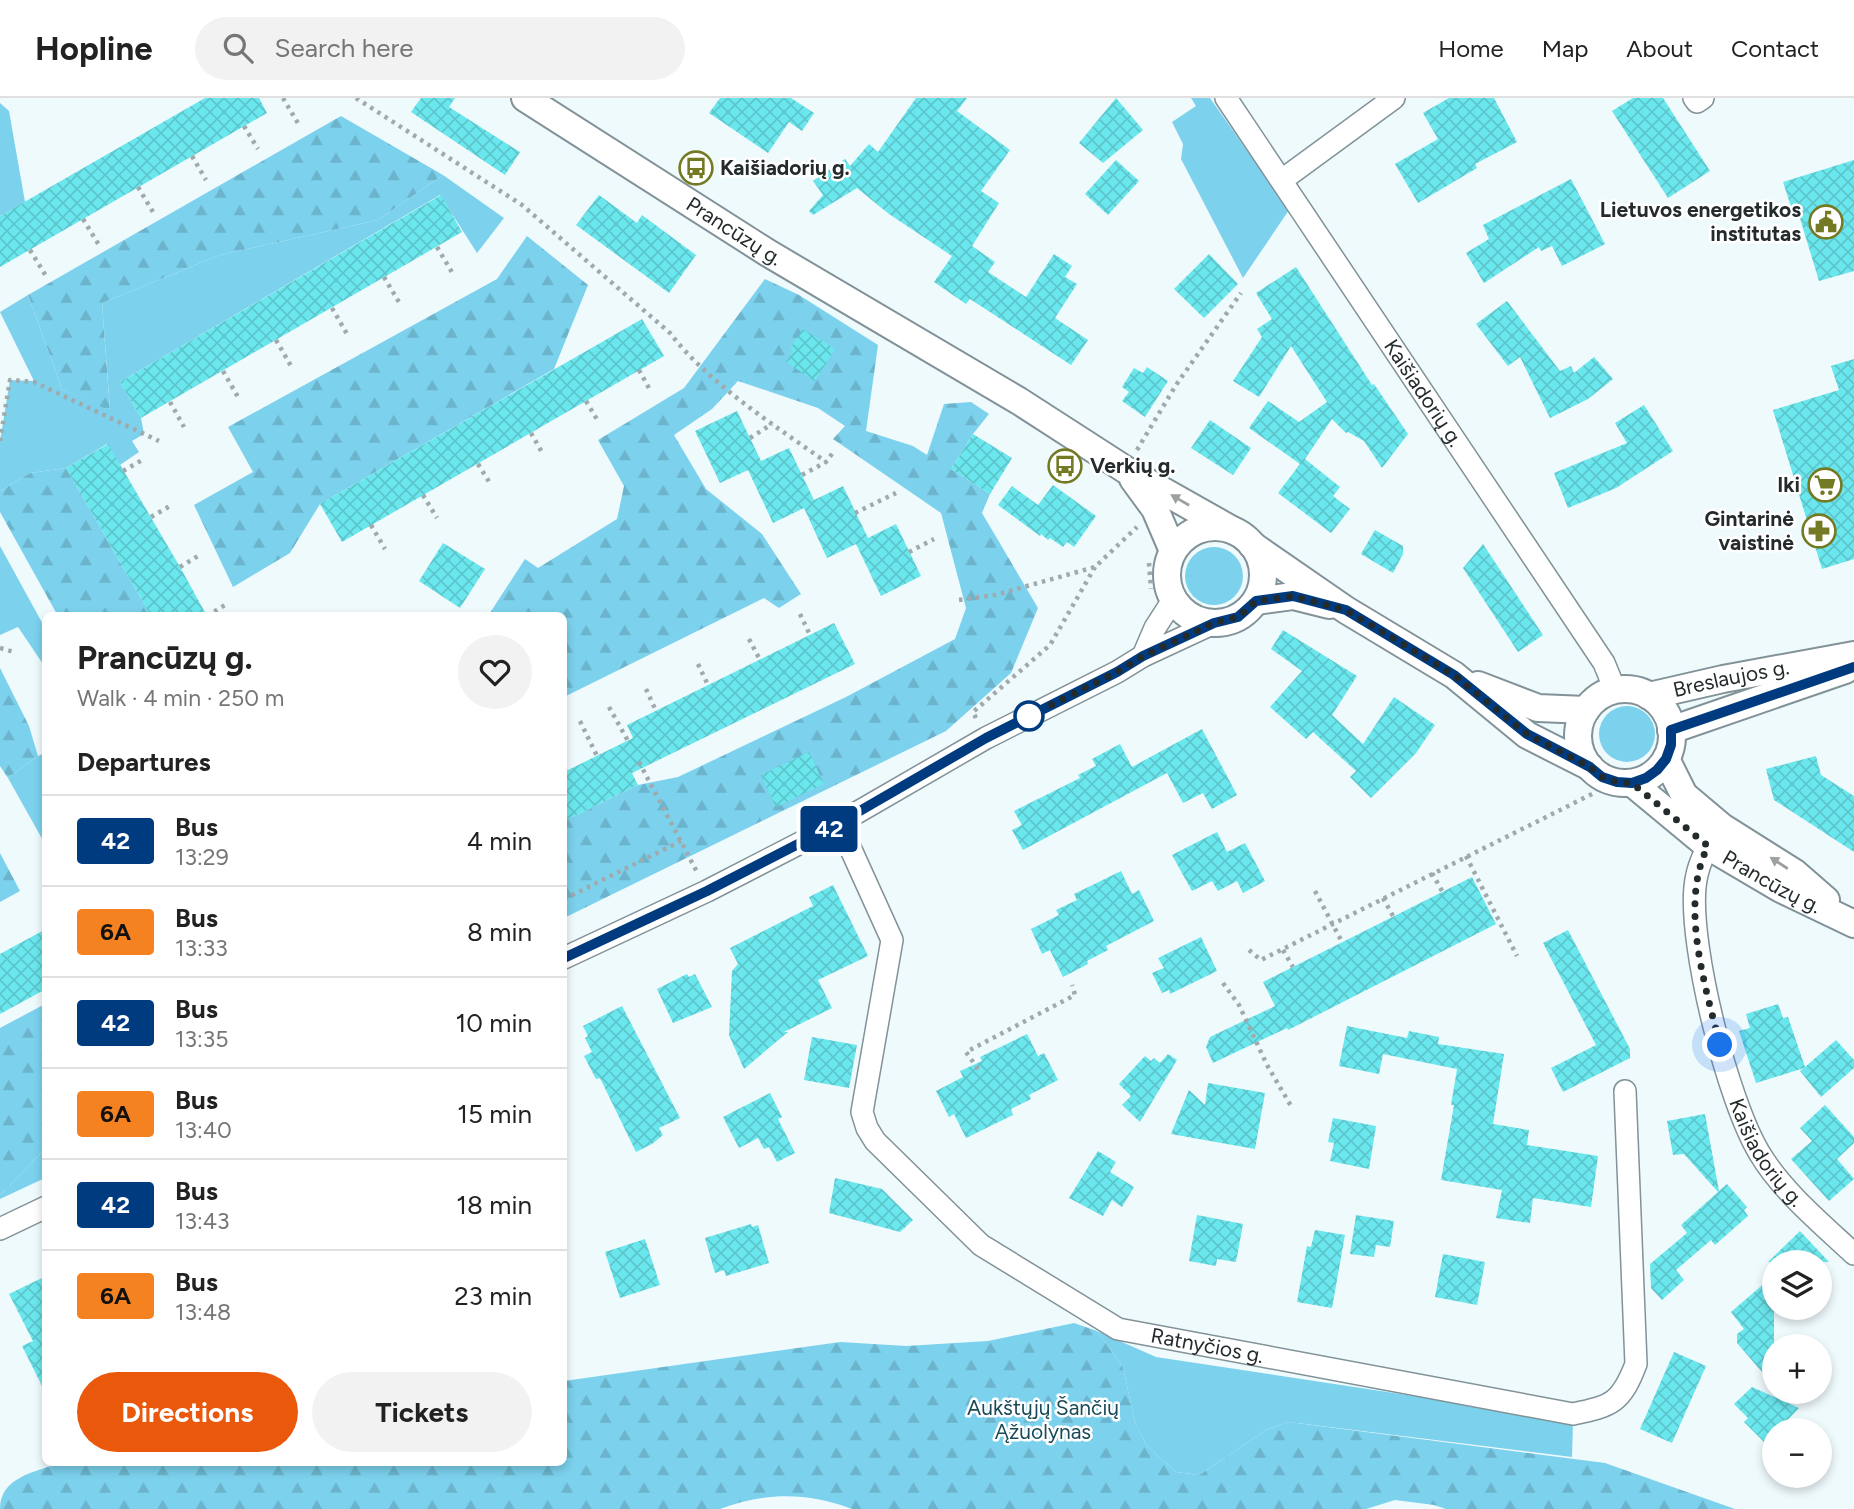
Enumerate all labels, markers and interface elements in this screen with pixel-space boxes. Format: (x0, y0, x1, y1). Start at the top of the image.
search box (195, 17, 685, 80)
text: Hopline (35, 29, 153, 68)
icon: search (219, 29, 257, 67)
text: Search here (275, 32, 413, 64)
text: Home (1438, 34, 1504, 63)
text: Map (1542, 34, 1588, 63)
text: About (1626, 34, 1693, 63)
text: Contact (1731, 34, 1819, 63)
bus stop icon: Kaišiadorių g. (677, 149, 715, 187)
place label: Kaišiadorių g. (720, 155, 850, 180)
street label: Prancūzų g. (682, 191, 787, 270)
place label: Lietuvos energetikos institutas (1600, 197, 1801, 246)
public building icon: Lietuvos energetikos institutas (1807, 203, 1845, 241)
street label: Kaišiadorių g. (1379, 334, 1469, 451)
bus stop icon: Verkių g. (1046, 447, 1084, 485)
place label: Verkių g. (1090, 453, 1175, 478)
supermarket icon: Iki (1806, 466, 1844, 504)
place label: Iki (1777, 472, 1800, 497)
one-way arrow (1170, 494, 1189, 506)
place label: Gintarinė vaistinė (1704, 506, 1794, 555)
pharmacy icon: Gintarinė vaistinė (1800, 512, 1838, 550)
button: heart (458, 635, 532, 709)
text: Prancūzų g. (77, 638, 253, 677)
street label: Breslaujos g. (1671, 654, 1791, 702)
text: Walk · 4 min · 250 m (77, 684, 284, 712)
unlabelled marker (1014, 701, 1044, 731)
text: Departures (77, 746, 211, 778)
line badge: 42 (798, 806, 860, 852)
text: Bus (175, 811, 218, 843)
text: 42 (814, 814, 844, 843)
text: 4 min (467, 825, 532, 857)
text: 42 (101, 826, 130, 855)
text: 13:29 (175, 843, 229, 871)
street label: Prancūzų g. (1718, 844, 1825, 918)
one-way arrow (1770, 856, 1788, 870)
text: Bus (175, 902, 218, 934)
text: 8 min (467, 916, 532, 948)
text: 6A (100, 917, 131, 946)
text: 13:33 (175, 934, 228, 962)
text: Bus (175, 993, 218, 1025)
text: 10 min (456, 1007, 532, 1039)
text: 42 (101, 1008, 130, 1037)
text: 13:35 (175, 1025, 229, 1053)
your location (1702, 1027, 1737, 1062)
text: Bus (175, 1084, 218, 1116)
street label: Kaišiadorių g. (1724, 1095, 1809, 1212)
text: 15 min (457, 1098, 532, 1130)
text: 6A (100, 1099, 131, 1128)
text: 13:40 (175, 1116, 232, 1144)
text: Bus (175, 1175, 218, 1207)
text: 18 min (456, 1189, 532, 1221)
text: 42 (101, 1190, 130, 1219)
text: 13:43 (175, 1207, 230, 1235)
map controls (1762, 1250, 1832, 1488)
button: layers (1762, 1250, 1832, 1320)
text: Bus (175, 1266, 218, 1298)
text: 23 min (454, 1280, 532, 1312)
text: 6A (100, 1281, 131, 1310)
text: 13:48 (175, 1298, 231, 1326)
street label: Ratnyčios g. (1149, 1322, 1266, 1368)
button: + (1762, 1334, 1832, 1404)
button: Directions (77, 1372, 298, 1452)
button: Tickets (312, 1372, 532, 1452)
park label: Aukštųjų Šančių Ąžuolynas (967, 1395, 1119, 1444)
button: − (1762, 1418, 1832, 1488)

